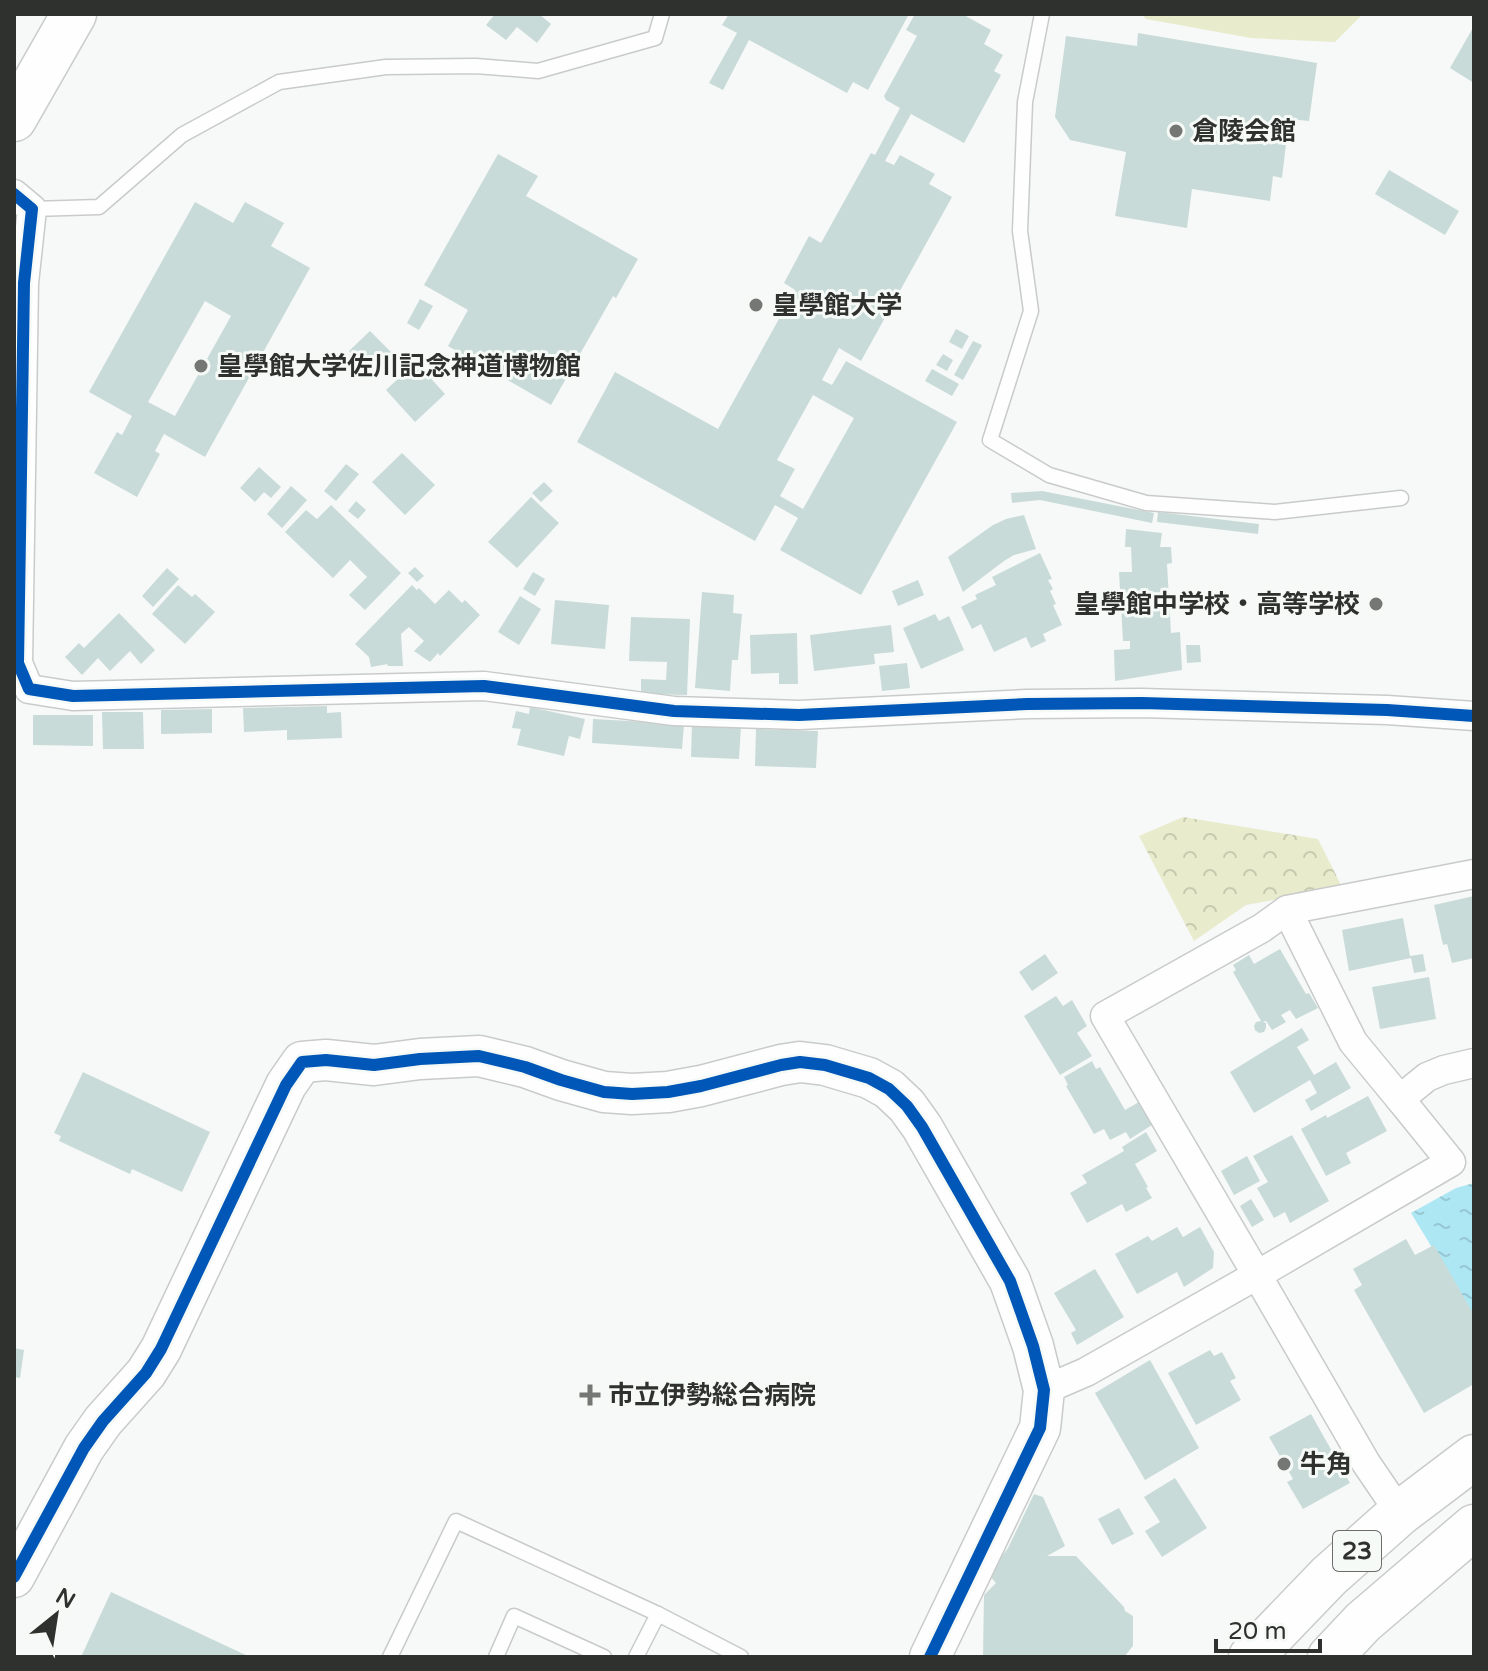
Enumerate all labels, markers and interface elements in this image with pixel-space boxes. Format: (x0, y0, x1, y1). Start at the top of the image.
place label: 倉陵会館 (1192, 116, 1296, 147)
marker: 倉陵会館 (1167, 122, 1185, 140)
place label: 皇學館大学 (772, 290, 902, 321)
marker: 皇學館大学 (747, 296, 765, 314)
place label: 皇學館大学佐川記念神道博物館 (217, 351, 581, 382)
marker: 皇學館大学佐川記念神道博物館 (192, 357, 210, 375)
place label: 皇學館中学校・高等学校 (1074, 589, 1360, 620)
marker: 皇學館中学校・高等学校 (1367, 595, 1385, 613)
place label: 市立伊勢総合病院 (608, 1380, 816, 1411)
marker: 市立伊勢総合病院 (579, 1384, 601, 1406)
place label: 牛角 (1300, 1449, 1352, 1480)
marker: 牛角 (1275, 1455, 1293, 1473)
road number: 23 (1333, 1531, 1381, 1571)
north arrow (16, 1575, 96, 1655)
text: N (51, 1583, 80, 1614)
scale bar (1216, 1603, 1320, 1653)
text: 20 m (1228, 1617, 1286, 1646)

